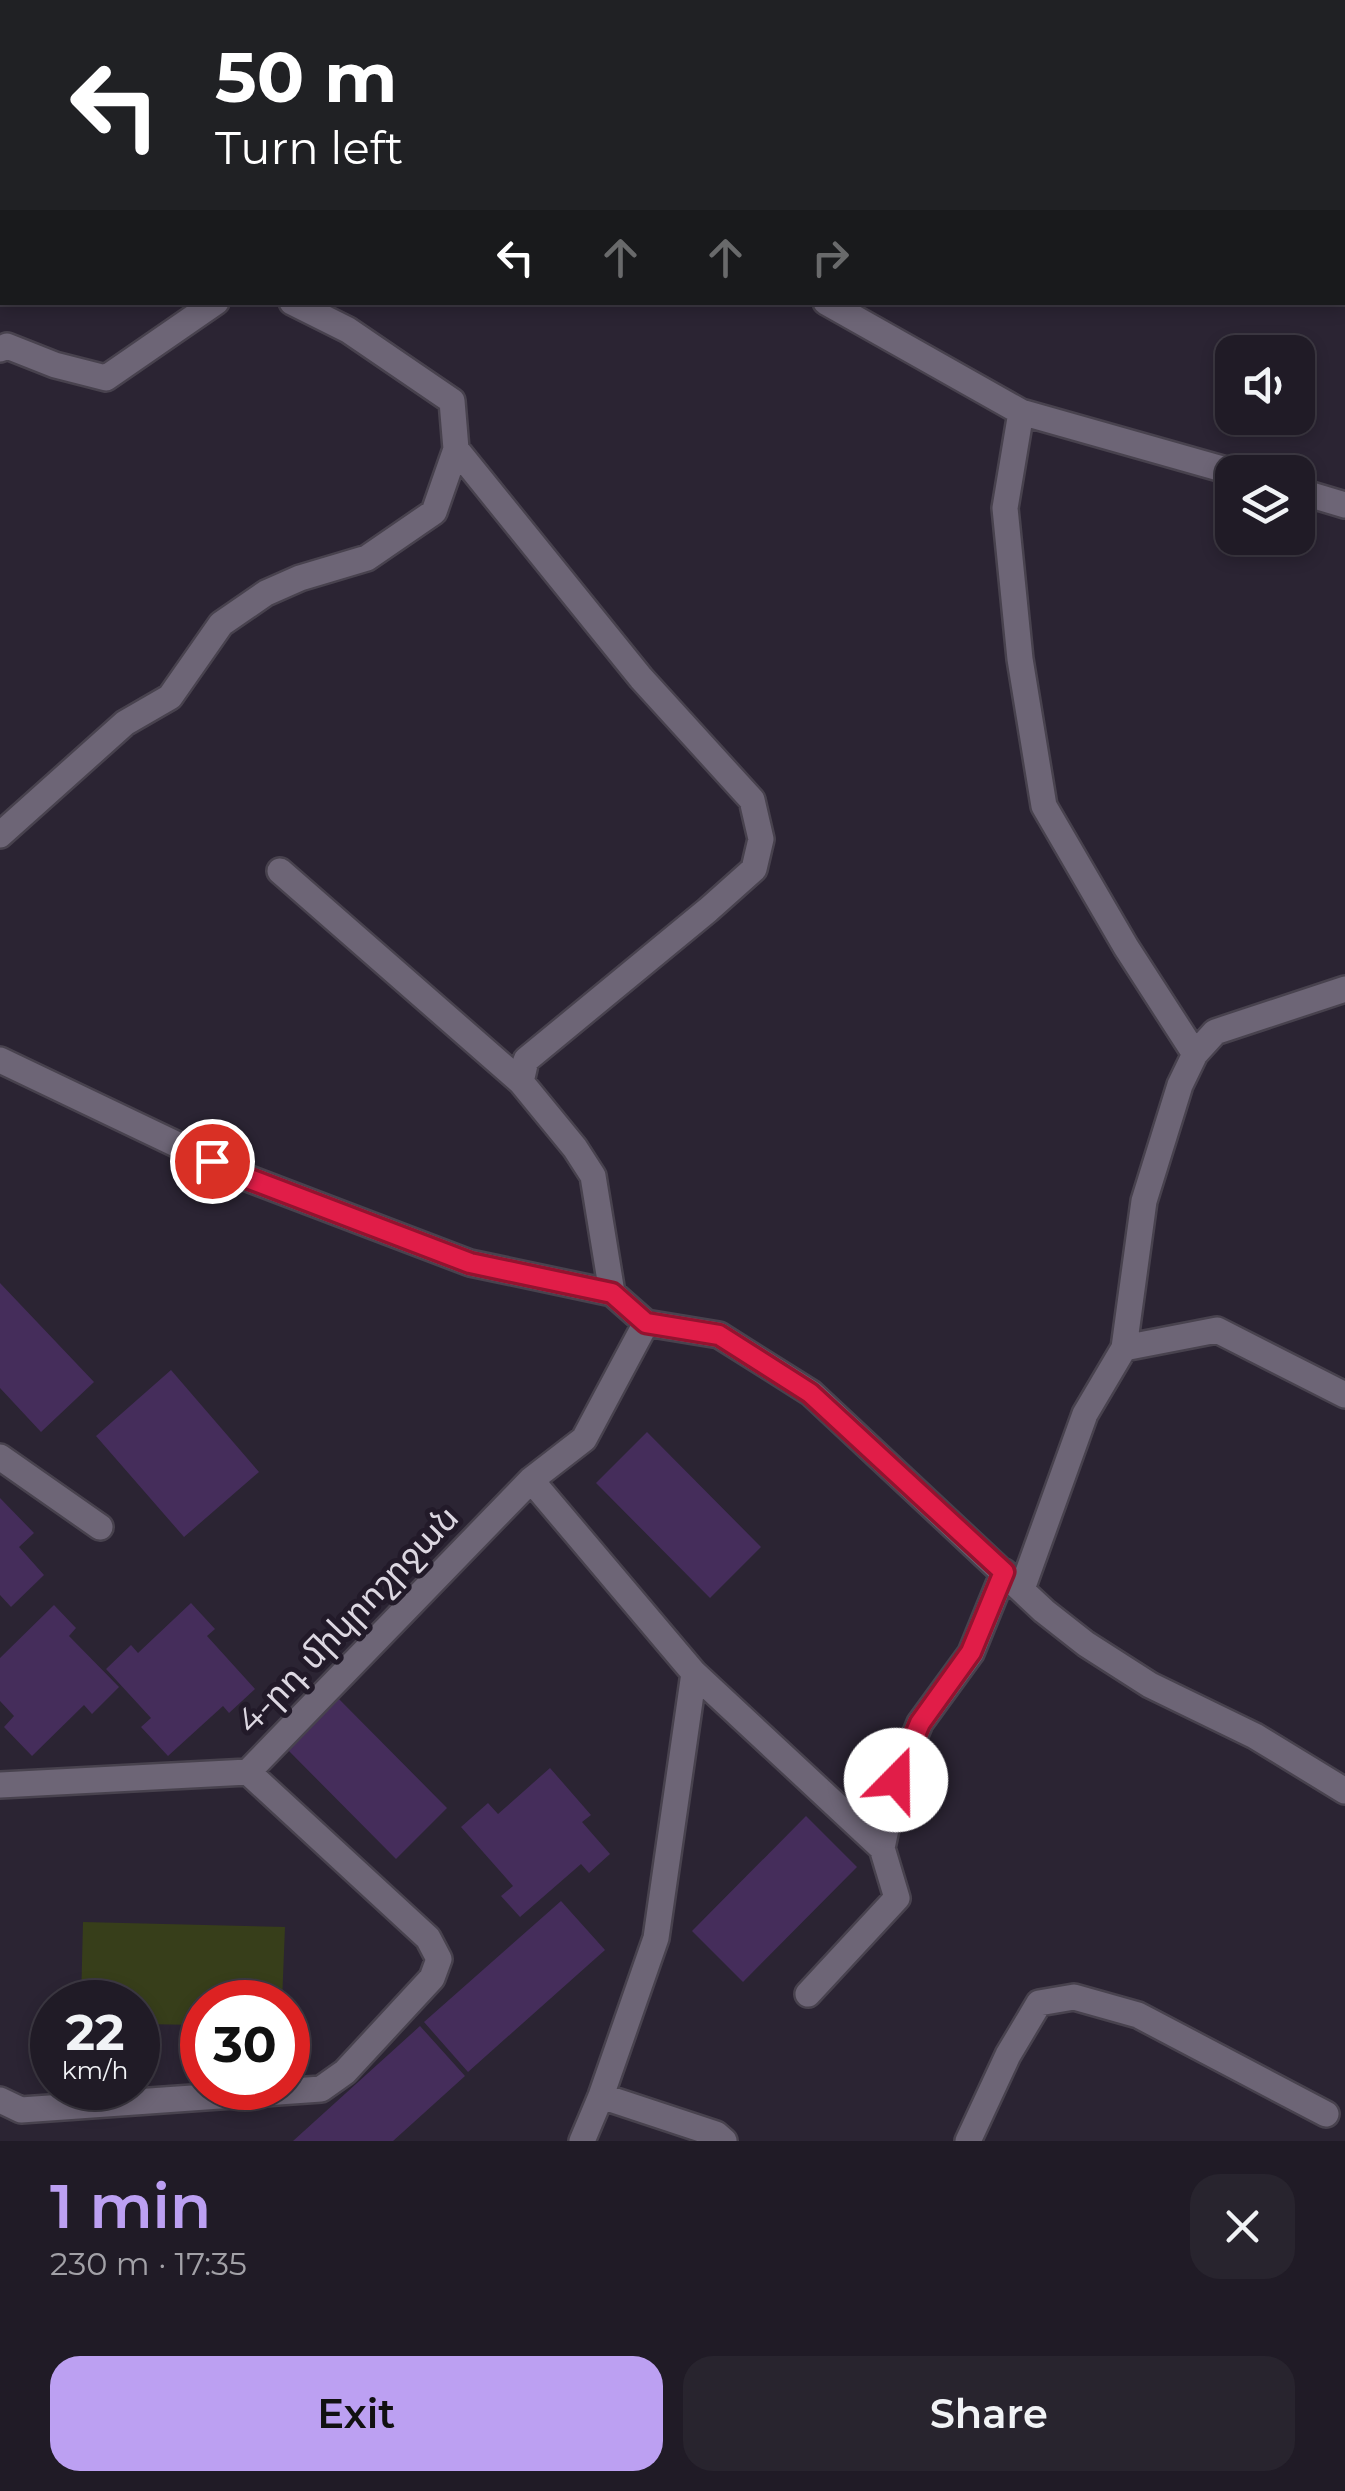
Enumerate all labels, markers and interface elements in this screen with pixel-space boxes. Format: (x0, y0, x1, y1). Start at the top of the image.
text: 50 m (215, 34, 397, 120)
icon: left (50, 40, 180, 170)
text: Turn left (215, 120, 403, 175)
icon: left (488, 230, 543, 285)
icon: ahead (593, 230, 648, 285)
icon: ahead (698, 230, 753, 285)
icon: right (803, 230, 858, 285)
map controls (1215, 335, 1315, 555)
button: sound (1215, 335, 1315, 435)
button: layers (1215, 455, 1315, 555)
pin (170, 1119, 255, 1204)
icon: arrive (185, 1134, 240, 1189)
street label: 4-րդ միկրոշրջան (227, 1496, 467, 1742)
position arrow (844, 1728, 948, 1832)
speed limit sign: 30 (180, 1980, 310, 2110)
text: 22 (66, 2002, 125, 2063)
text: km/h (62, 2055, 128, 2085)
text: 1 min (50, 2170, 211, 2243)
button: close (1190, 2174, 1295, 2279)
text: 230 m · 17:35 (50, 2244, 247, 2283)
button: Exit (50, 2356, 663, 2471)
button: Share (683, 2356, 1295, 2471)

